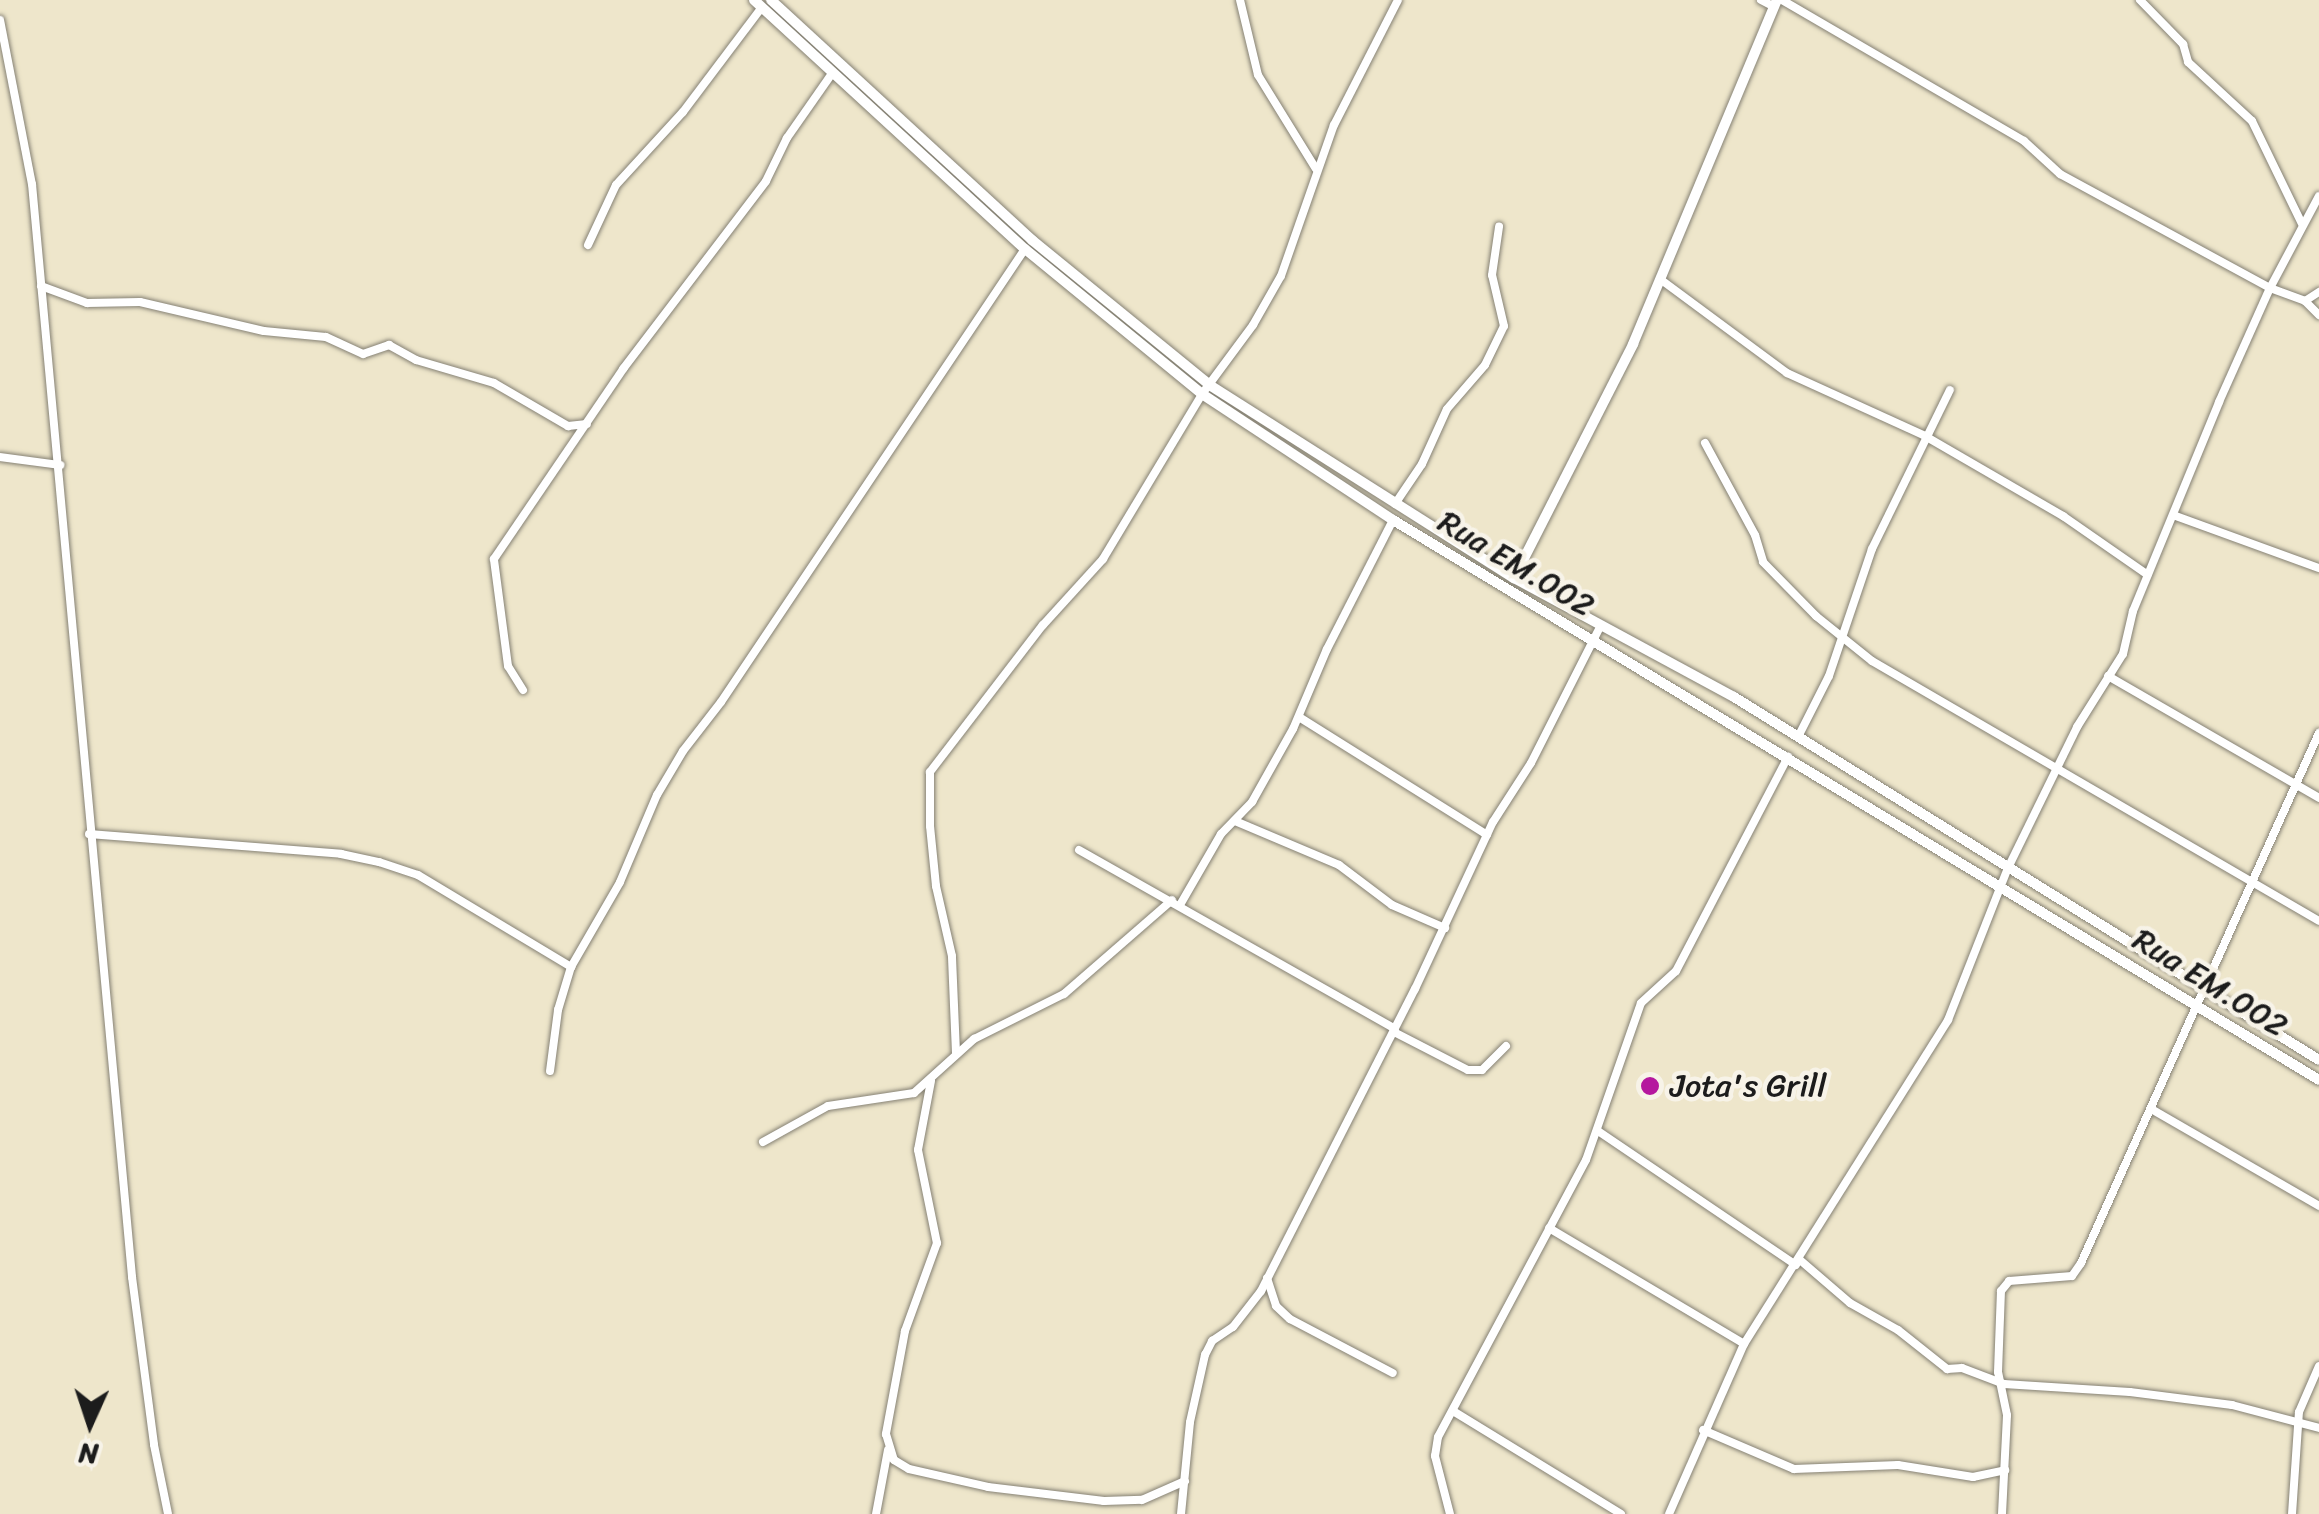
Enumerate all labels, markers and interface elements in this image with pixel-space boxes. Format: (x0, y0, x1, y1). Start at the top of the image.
street label: Rua EM.002 (1432, 503, 1600, 625)
street label: Rua EM.002 (2126, 921, 2294, 1045)
place label: Jota's Grill (1670, 1067, 1826, 1105)
marker: Jota's Grill (1639, 1075, 1661, 1097)
north arrow (40, 1374, 140, 1474)
text: N (77, 1429, 99, 1479)

